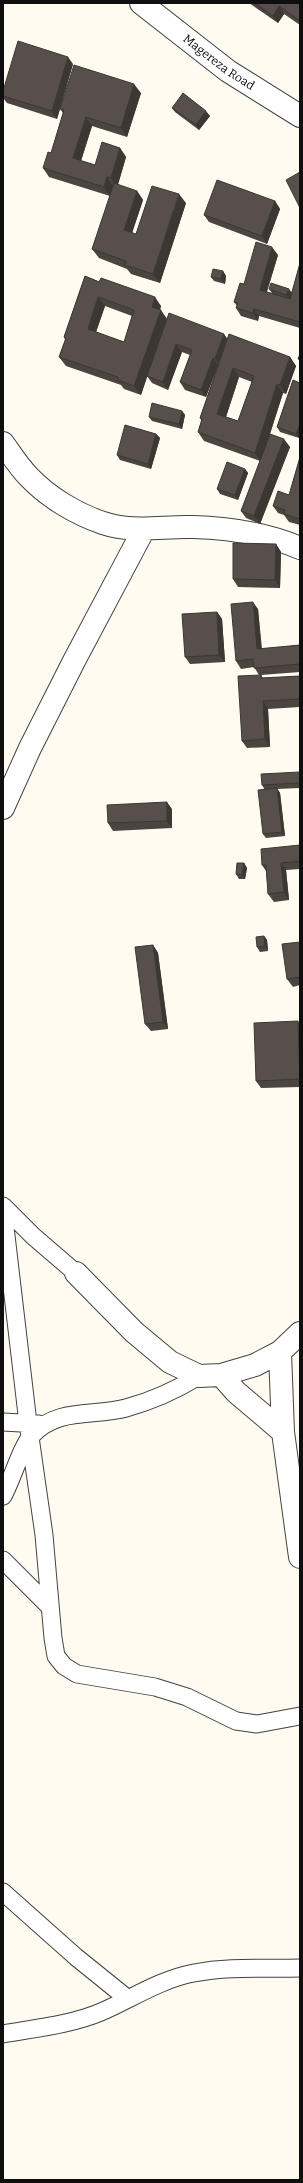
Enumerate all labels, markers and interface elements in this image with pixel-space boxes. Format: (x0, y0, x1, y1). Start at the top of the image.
street label: Magereza Road (180, 32, 257, 93)

